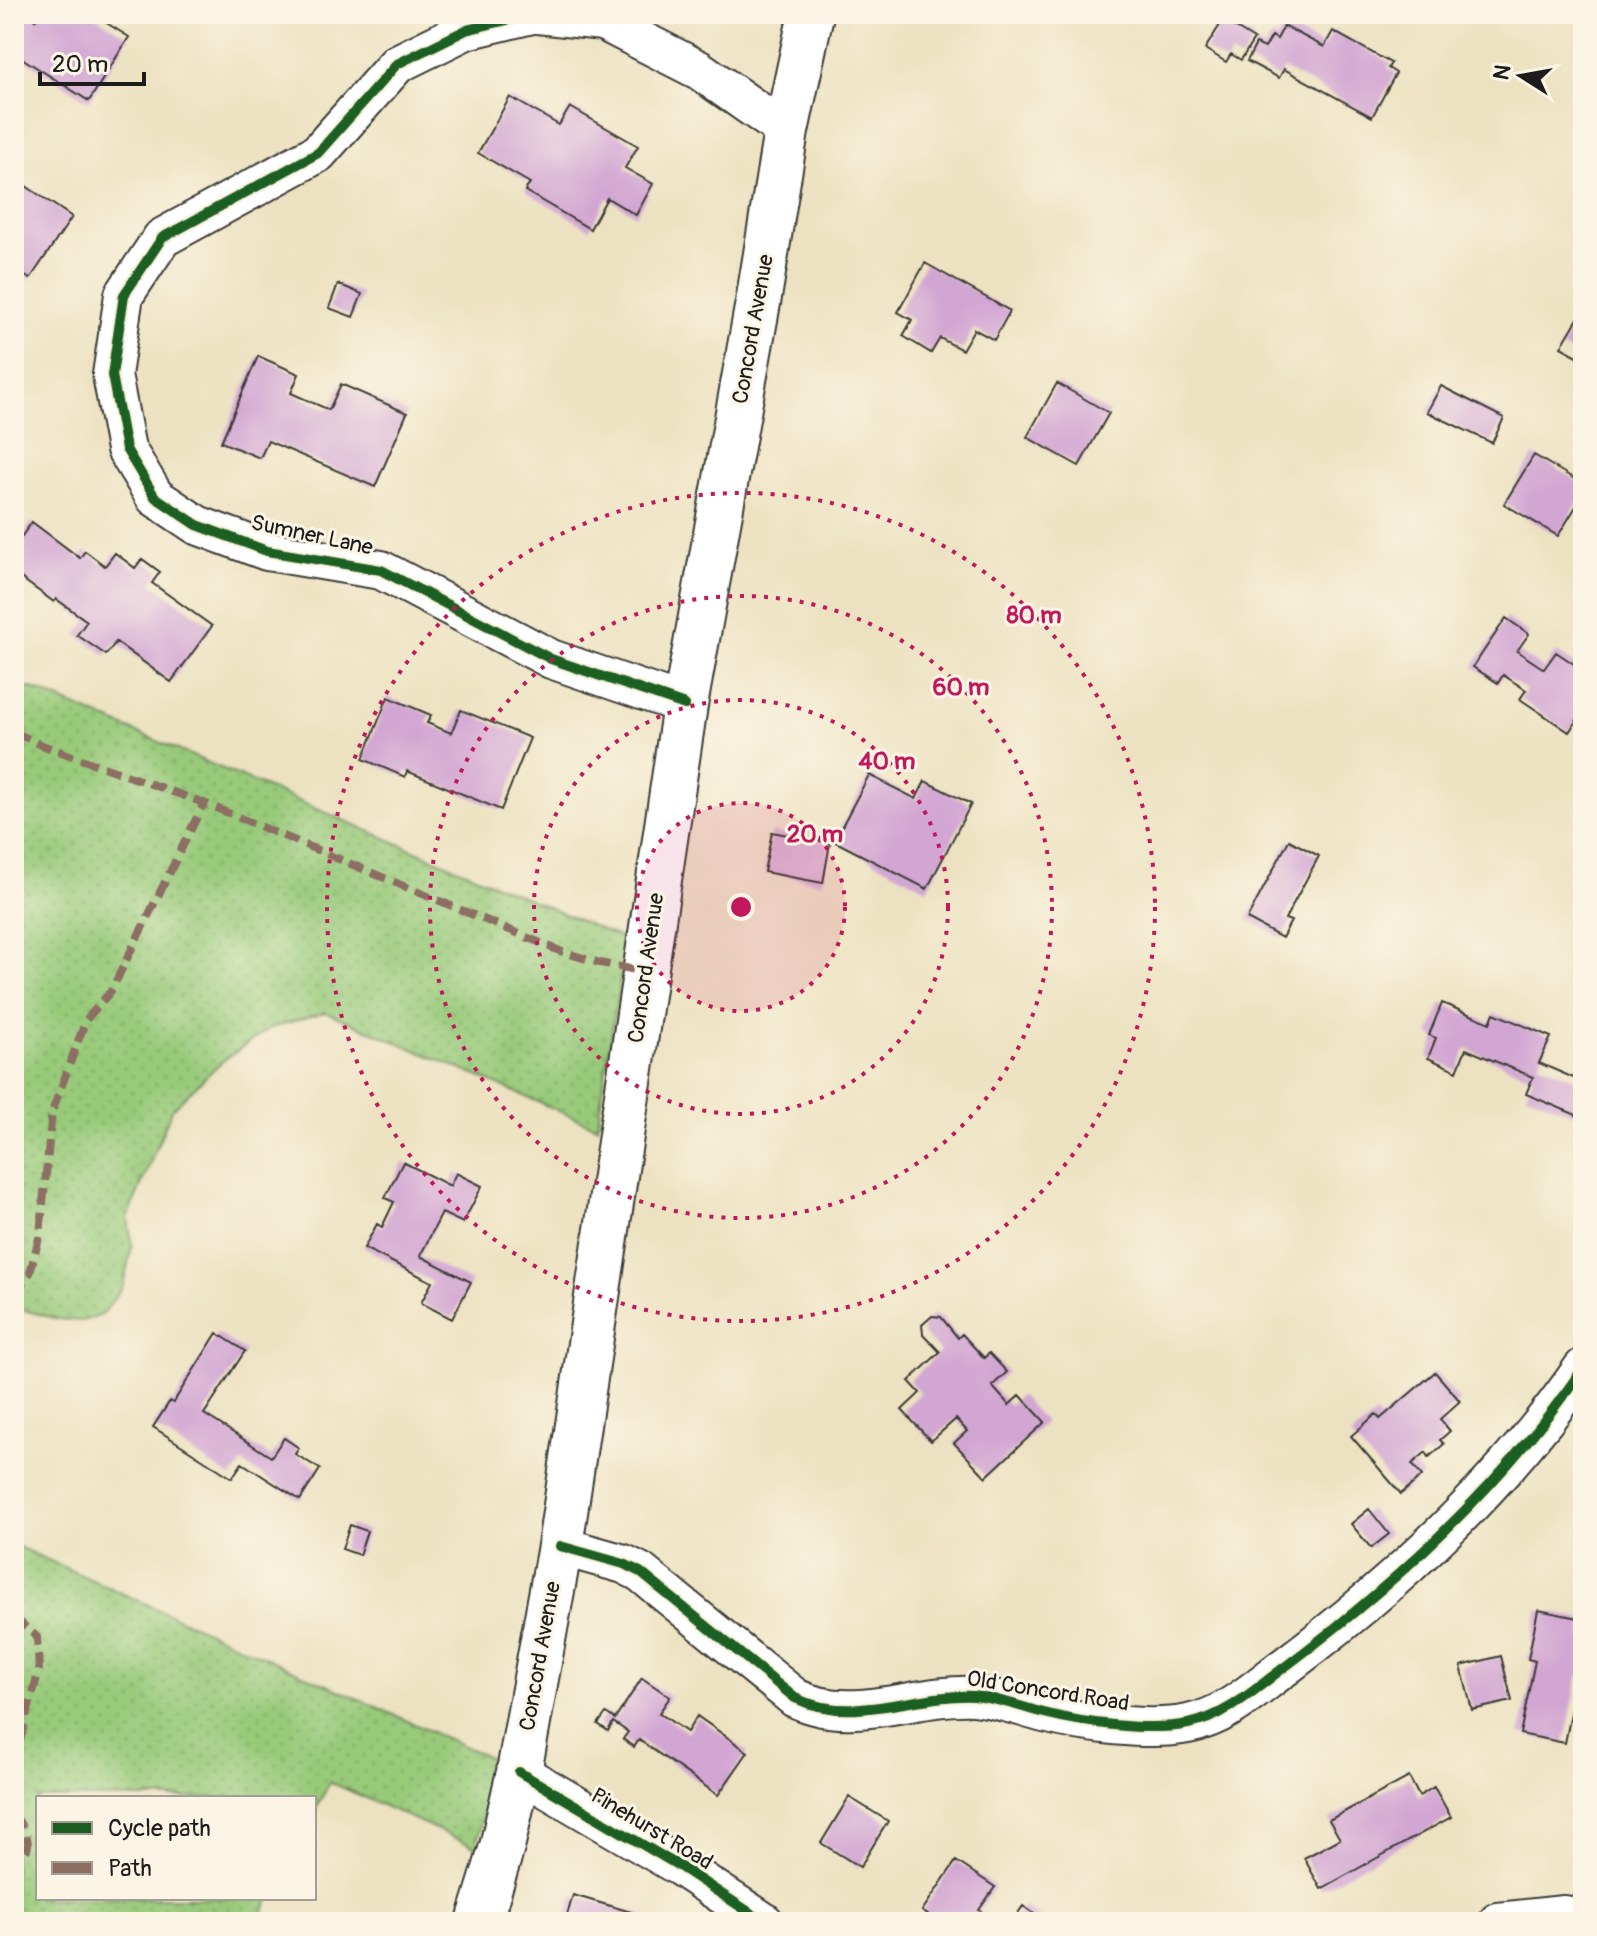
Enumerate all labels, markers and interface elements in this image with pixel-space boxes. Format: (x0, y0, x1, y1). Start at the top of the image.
scale bar (40, 36, 144, 86)
north arrow (1481, 36, 1561, 116)
text: 20 m (52, 50, 108, 79)
text: N (1487, 62, 1518, 82)
street label: Concord Avenue (726, 252, 780, 406)
street label: Sumner Lane (248, 508, 376, 562)
text: 80 m (1006, 601, 1062, 630)
text: 60 m (933, 673, 989, 702)
text: 40 m (859, 747, 915, 776)
text: 20 m (787, 820, 843, 849)
street label: Concord Avenue (622, 891, 670, 1045)
centre of rings (727, 893, 755, 921)
street label: Concord Avenue (513, 1579, 567, 1733)
street label: Old Concord Road (965, 1664, 1131, 1718)
street label: Pinehurst Road (586, 1782, 718, 1876)
legend (36, 1796, 316, 1900)
text: Cycle path (108, 1814, 211, 1843)
text: Path (108, 1854, 152, 1883)

